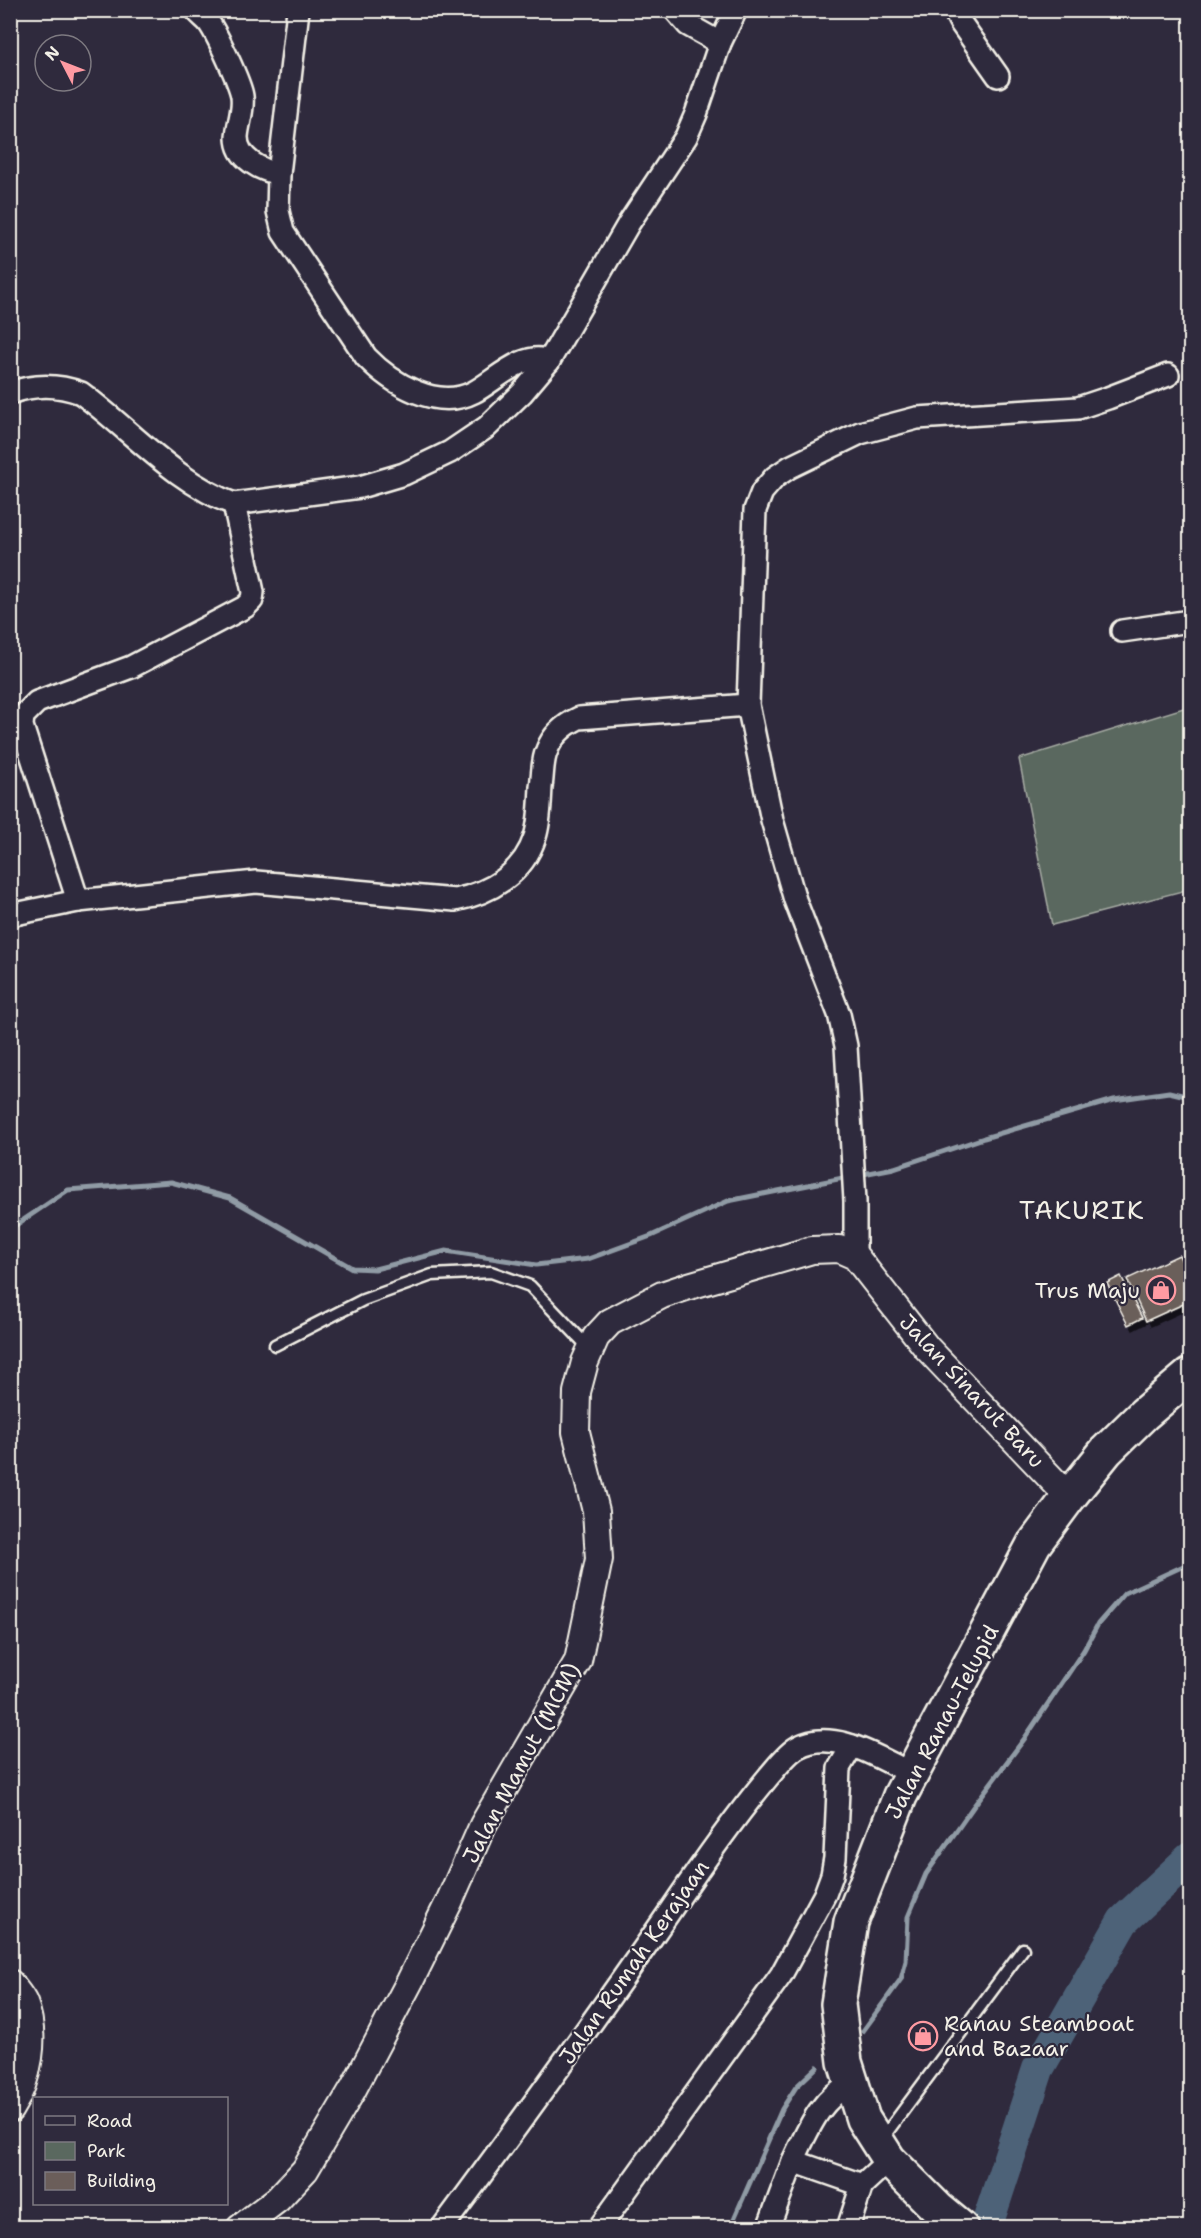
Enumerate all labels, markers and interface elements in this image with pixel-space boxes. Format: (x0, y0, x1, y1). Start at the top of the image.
north arrow (33, 33, 93, 93)
text: N (40, 42, 64, 65)
district label: TAKURIK (1019, 1192, 1145, 1227)
shop icon: Trus Maju (1145, 1274, 1177, 1306)
place label: Trus Maju (1035, 1276, 1140, 1305)
street label: Jalan Sinarut Baru (893, 1308, 1051, 1474)
street label: Jalan Ranau-Telupid (878, 1620, 1006, 1824)
street label: Jalan Mamut (MCM) (456, 1658, 586, 1868)
street label: Jalan Rumah Kerajaan (552, 1854, 716, 2070)
place label: Ranau Steamboat and Bazaar (944, 2009, 1135, 2063)
shop icon: Ranau Steamboat and Bazaar (907, 2020, 939, 2052)
legend (33, 2097, 228, 2205)
text: Road (87, 2109, 132, 2133)
text: Park (87, 2139, 126, 2163)
text: Building (87, 2169, 156, 2193)

